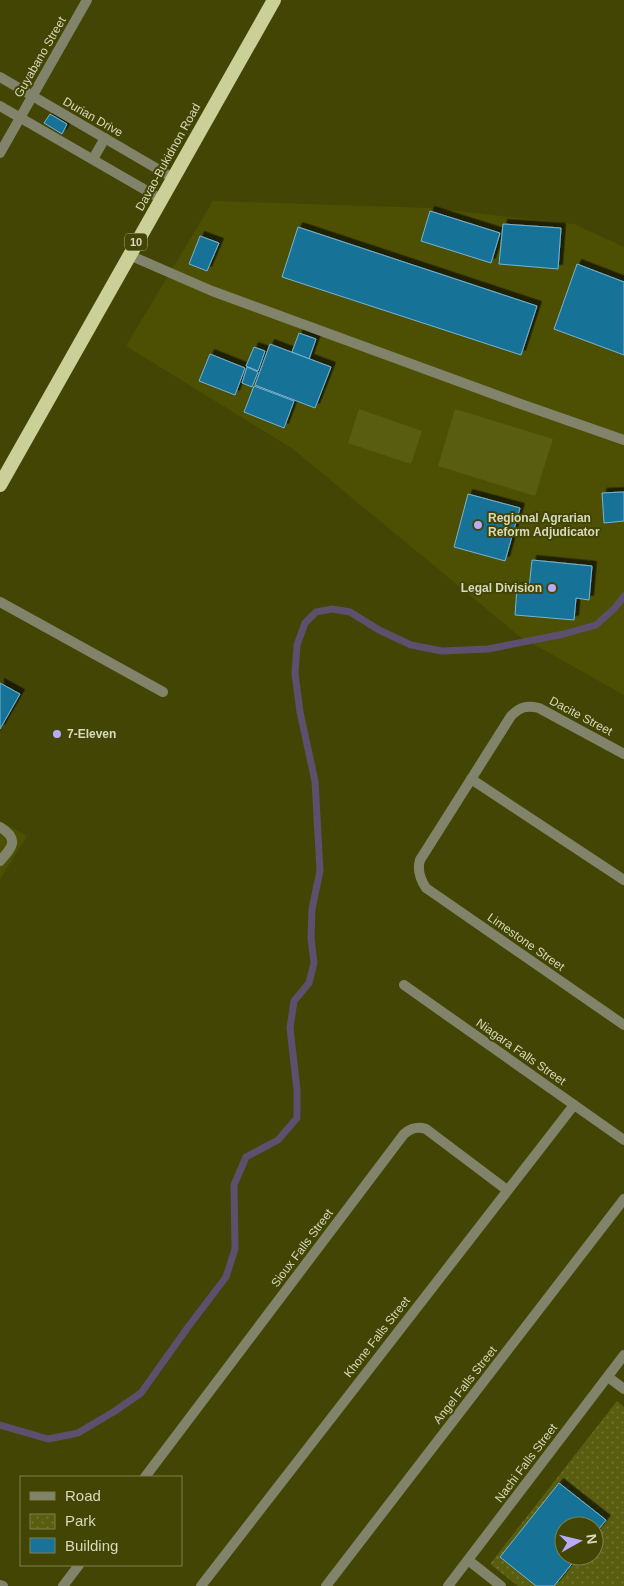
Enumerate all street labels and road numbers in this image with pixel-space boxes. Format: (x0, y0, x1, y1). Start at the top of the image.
street label: Guyabano Street (11, 14, 69, 100)
street label: Durian Drive (61, 94, 126, 140)
street label: Davao-Bukidnon Road (133, 101, 203, 213)
road number: 10 (125, 233, 147, 250)
street label: Dacite Street (547, 694, 615, 739)
street label: Limestone Street (485, 910, 568, 974)
street label: Niagara Falls Street (474, 1016, 569, 1089)
street label: Sioux Falls Street (268, 1206, 336, 1290)
street label: Khone Falls Street (341, 1293, 413, 1380)
street label: Angel Falls Street (430, 1343, 500, 1427)
street label: Nachi Falls Street (492, 1420, 560, 1505)

